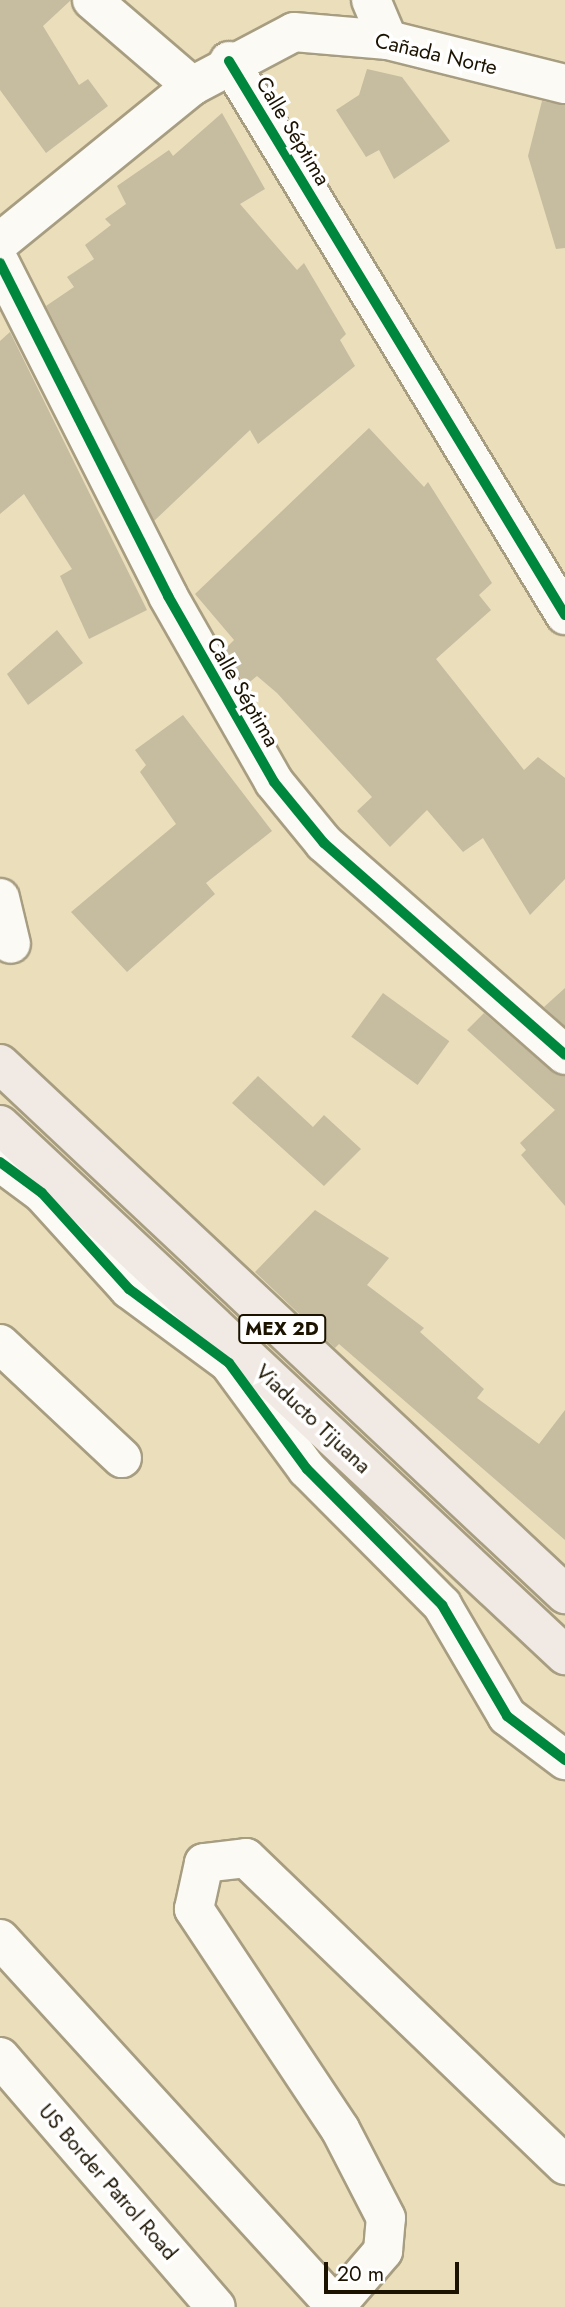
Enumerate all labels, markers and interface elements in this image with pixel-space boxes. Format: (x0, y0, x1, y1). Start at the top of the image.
street label: Cañada Norte (372, 28, 500, 80)
street label: Calle Séptima (251, 72, 335, 190)
street label: Calle Séptima (201, 633, 285, 751)
road number: MEX 2D (236, 1314, 328, 1344)
street label: Viaducto Tijuana (250, 1359, 376, 1479)
street label: US Border Patrol Road (33, 2099, 183, 2265)
scale bar (327, 2248, 462, 2292)
text: 20 m (337, 2259, 384, 2289)

